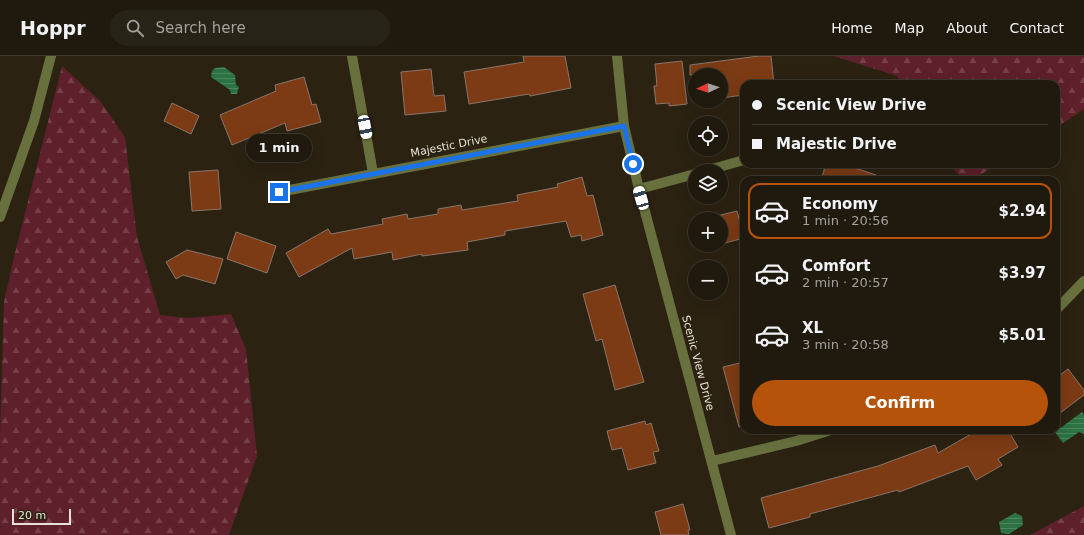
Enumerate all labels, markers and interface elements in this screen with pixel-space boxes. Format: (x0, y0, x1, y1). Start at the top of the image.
search box (110, 10, 390, 46)
text: Hoppr (20, 17, 86, 39)
icon: search (124, 17, 146, 39)
text: Search here (156, 19, 246, 37)
text: Home (831, 20, 873, 36)
text: Map (895, 20, 924, 36)
text: About (946, 20, 988, 36)
text: Contact (1010, 20, 1064, 36)
north arrow (688, 68, 728, 108)
map controls (688, 68, 728, 300)
text: Scenic View Drive (776, 96, 926, 114)
car (357, 114, 373, 140)
button: locate (688, 116, 728, 156)
street label: Majestic Drive (409, 132, 489, 160)
callout: 1 min (246, 134, 312, 162)
text: Majestic Drive (776, 135, 897, 153)
text: 1 min (259, 140, 299, 155)
route start (624, 155, 642, 173)
button: layers (688, 164, 728, 204)
route end (270, 183, 288, 201)
car (632, 185, 650, 211)
icon: car (754, 193, 790, 229)
text: Economy (802, 195, 878, 213)
text: $2.94 (999, 202, 1046, 220)
button: + (688, 212, 728, 252)
text: 1 min · 20:56 (802, 213, 889, 228)
icon: car (754, 255, 790, 291)
text: Comfort (802, 257, 870, 275)
button: − (688, 260, 728, 300)
text: $3.97 (999, 264, 1046, 282)
text: 2 min · 20:57 (802, 275, 889, 290)
street label: Scenic View Drive (679, 314, 717, 412)
icon: car (754, 317, 790, 353)
text: XL (802, 319, 823, 337)
text: $5.01 (999, 326, 1046, 344)
text: 3 min · 20:58 (802, 337, 889, 352)
button: Confirm (752, 380, 1048, 426)
scale bar (12, 507, 71, 526)
text: 20 m (18, 509, 46, 522)

